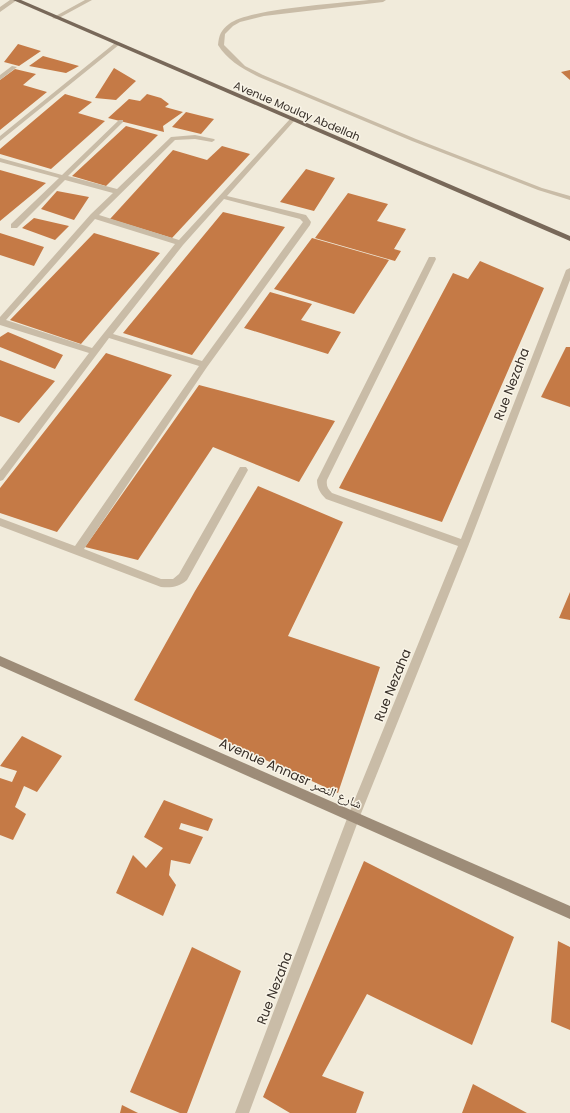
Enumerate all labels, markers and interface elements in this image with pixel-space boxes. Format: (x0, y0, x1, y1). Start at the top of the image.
street label: Avenue Moulay Abdellah (231, 77, 363, 145)
street label: Rue Nezaha (489, 345, 534, 423)
street label: Rue Nezaha (369, 646, 416, 724)
street label: Avenue Annasr شارع النصر (216, 733, 365, 814)
street label: Rue Nezaha (252, 949, 297, 1027)

